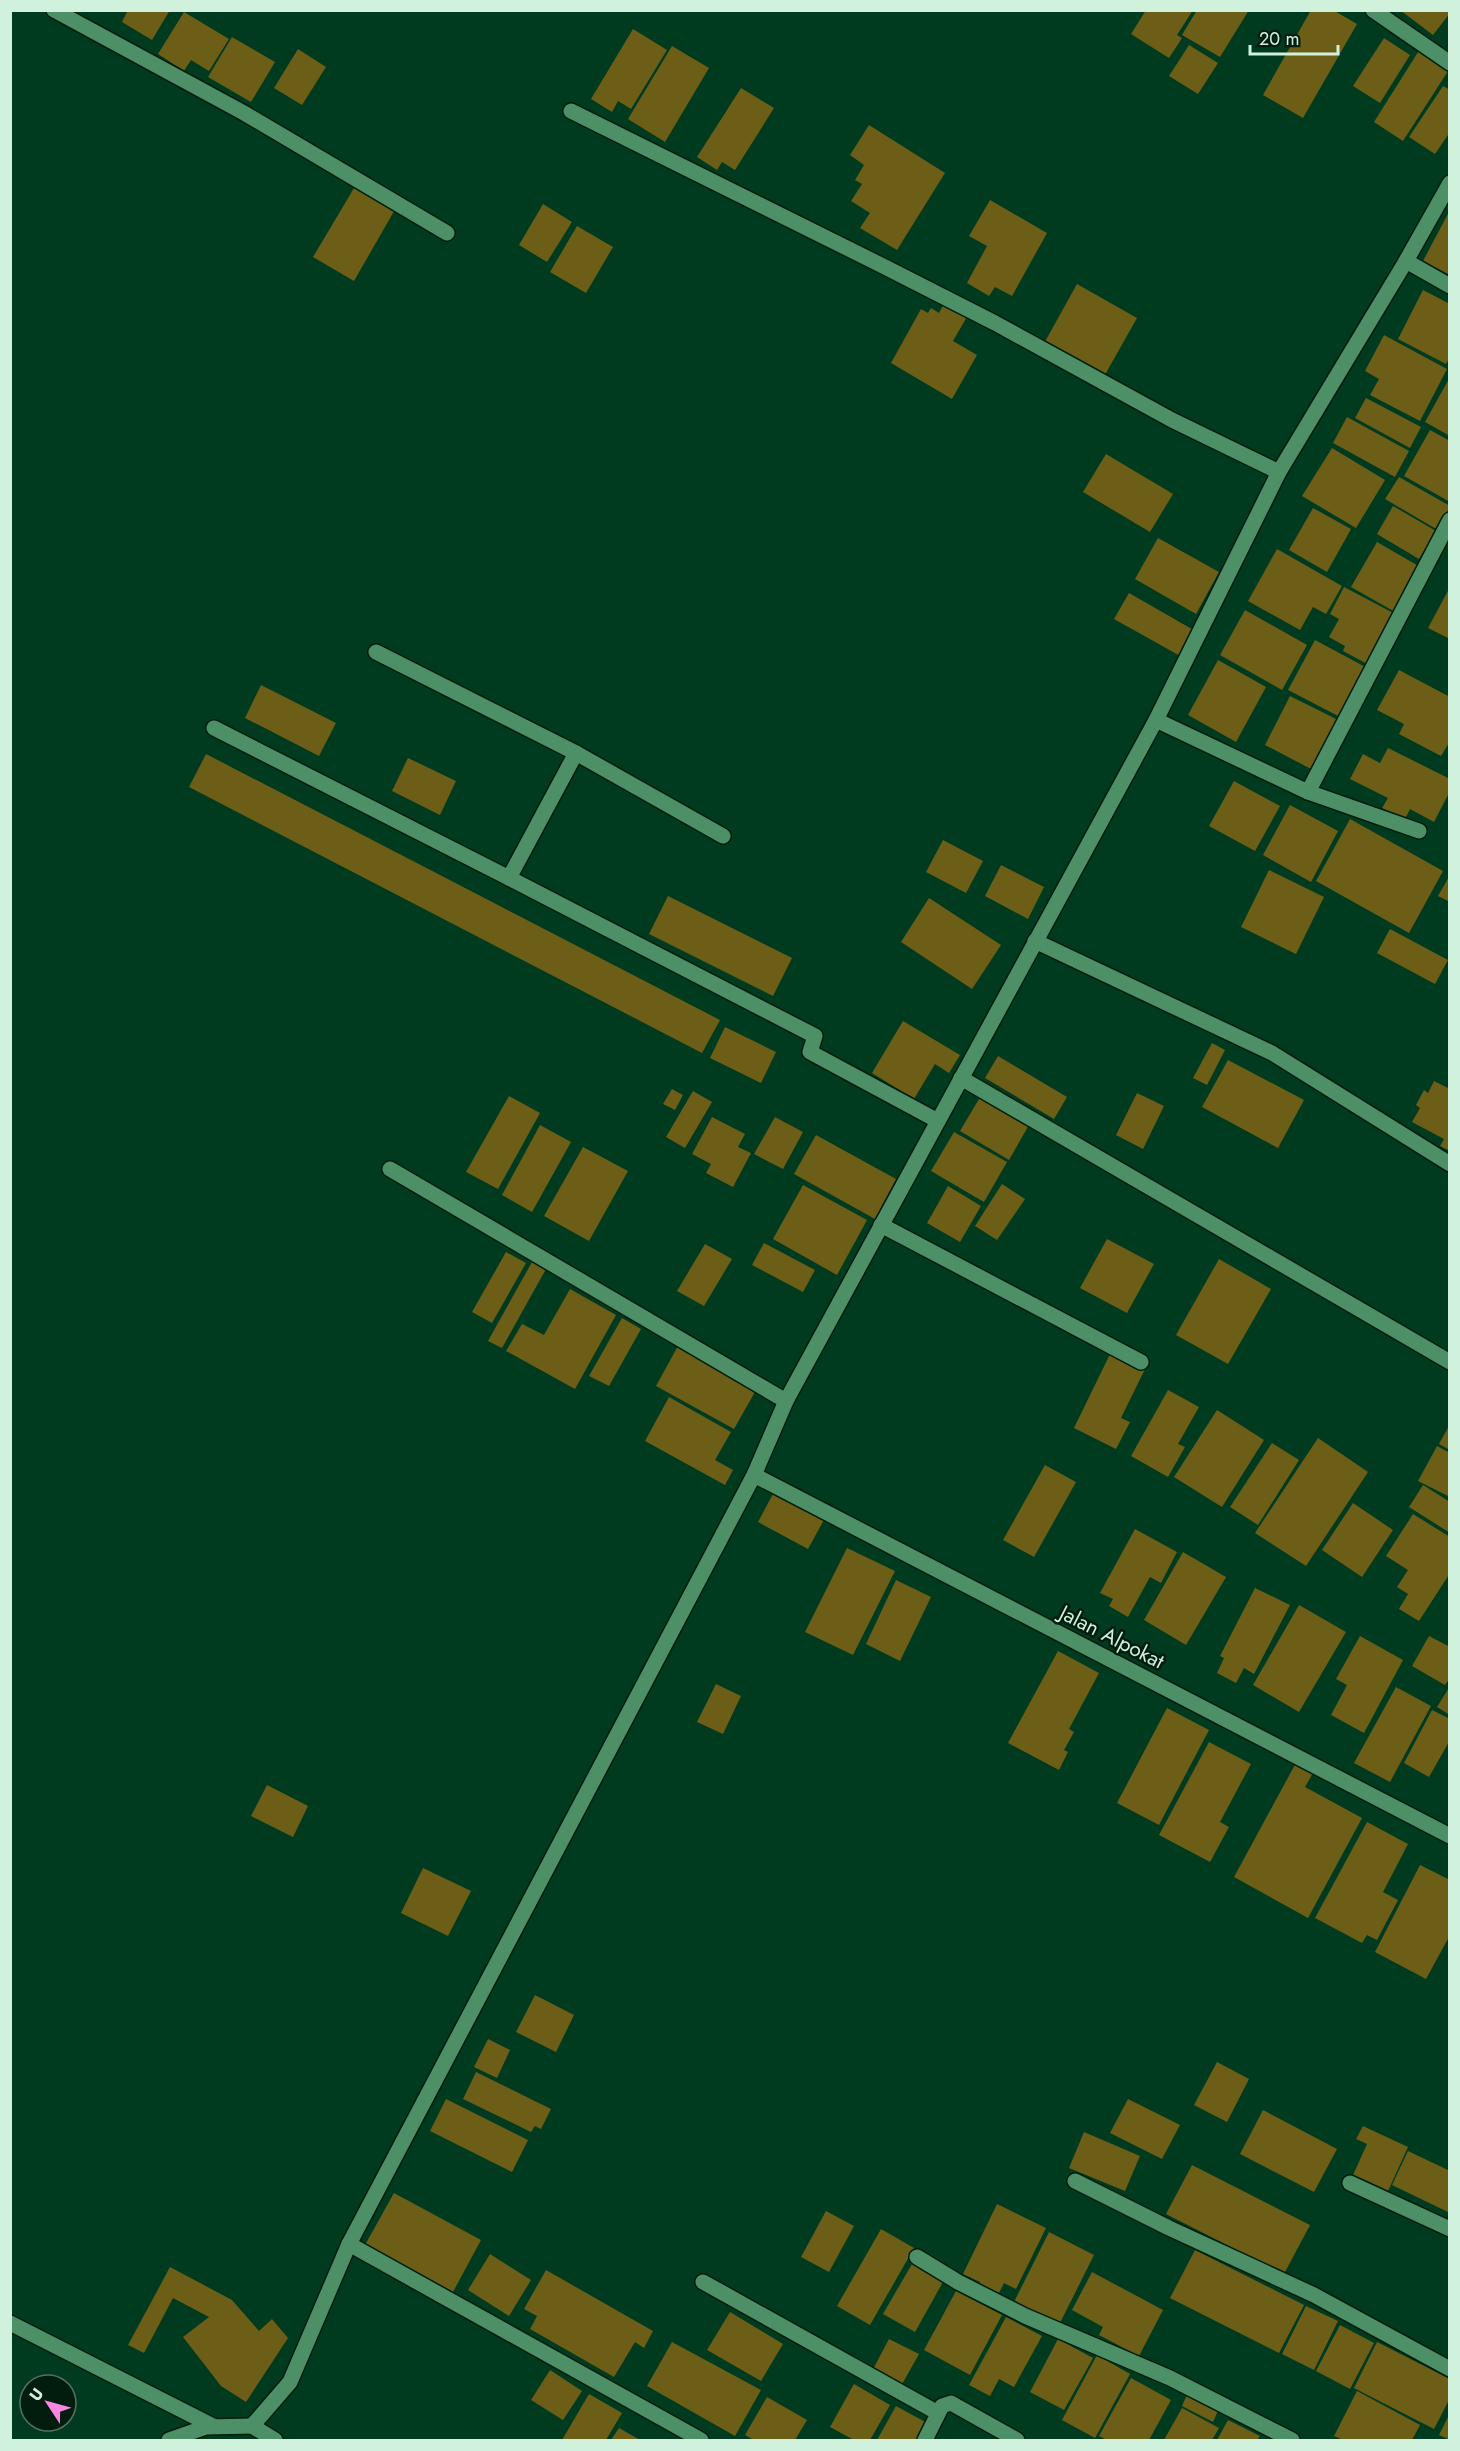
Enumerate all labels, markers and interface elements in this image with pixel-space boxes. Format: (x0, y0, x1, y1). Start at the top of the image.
scale bar (1250, 18, 1338, 56)
text: 20 m (1259, 26, 1299, 52)
street label: Jalan Alpokat (1052, 1596, 1170, 1676)
north arrow (18, 2373, 78, 2433)
text: U (24, 2383, 49, 2406)

